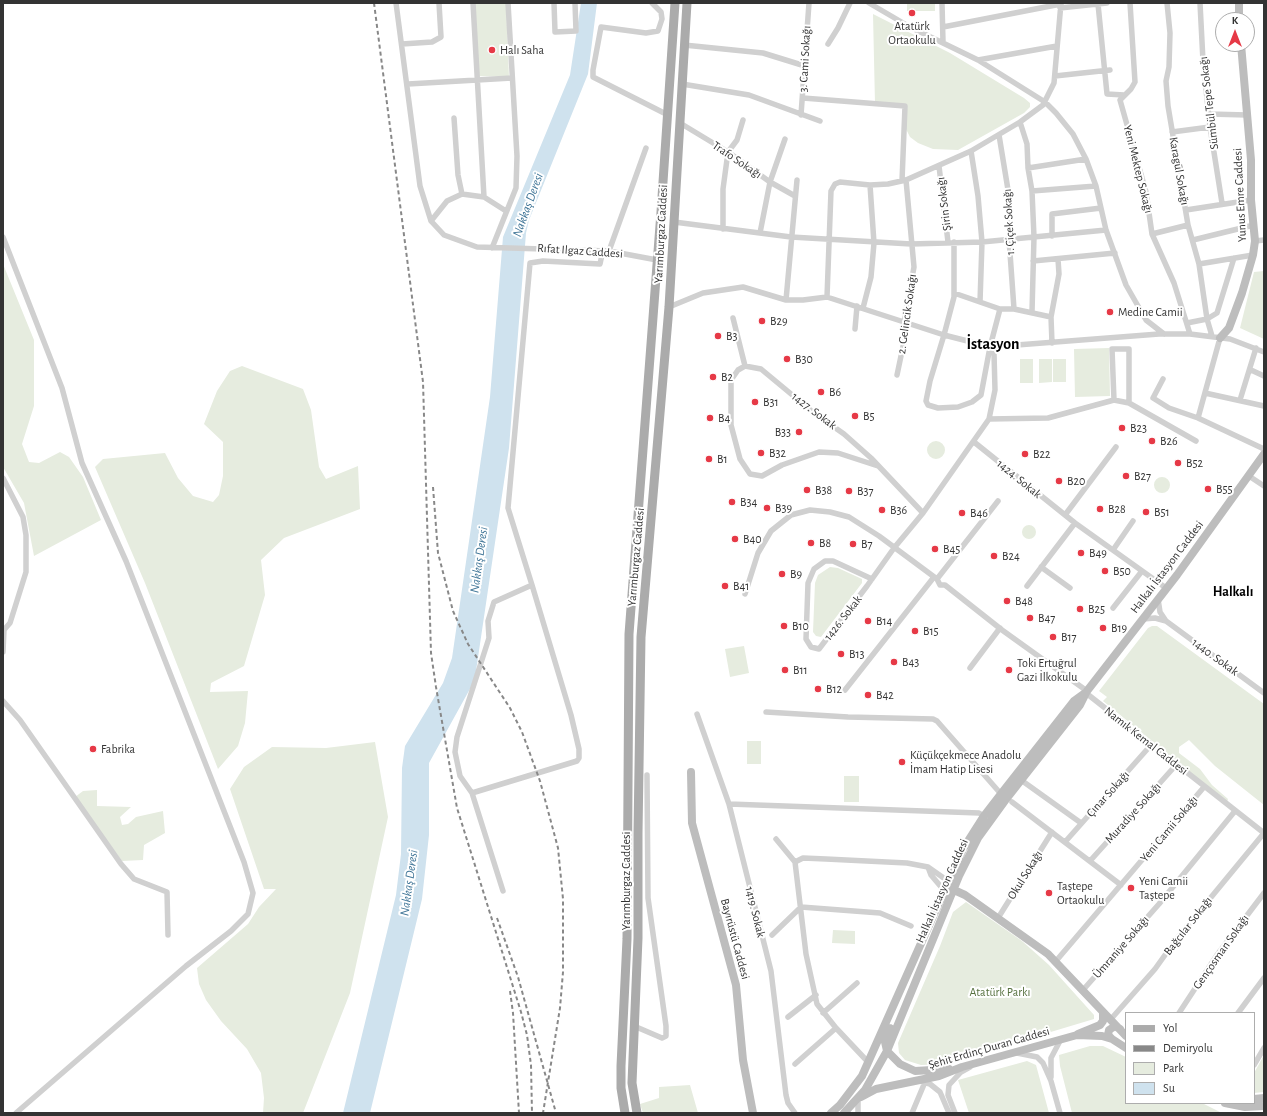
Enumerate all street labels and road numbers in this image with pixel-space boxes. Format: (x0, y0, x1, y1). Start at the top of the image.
street label: 3. Cami Sokağı (796, 25, 814, 93)
street label: Sümbül Tepe Sokağı (1196, 56, 1222, 150)
street label: Yeni Mektep Sokağı (1120, 123, 1156, 215)
street label: Karagül Sokağı (1166, 136, 1192, 206)
street label: Trafo Sokağı (710, 138, 764, 182)
street label: Yunus Emre Caddesi (1230, 148, 1250, 242)
street label: Şirin Sokağı (934, 176, 954, 232)
street label: Yarımburgaz Caddesi (651, 184, 671, 284)
street label: 1. Çiçek Sokağı (1000, 188, 1018, 256)
street label: Rıfat Ilgaz Caddesi (537, 241, 623, 261)
street label: 2. Gelincik Sokağı (894, 273, 920, 355)
street label: 1427. Sokak (789, 389, 839, 433)
street label: 1424. Sokak (994, 457, 1044, 501)
street label: Yarımburgaz Caddesi (625, 507, 647, 607)
street label: Halkalı İstasyon Caddesi (1127, 518, 1207, 616)
street label: 1426. Sokak (821, 593, 865, 643)
street label: 1440. Sokak (1189, 635, 1241, 679)
street label: Namık Kemal Caddesi (1101, 704, 1191, 778)
street label: Çınar Sokağı (1083, 768, 1133, 820)
street label: Muradiye Sokağı (1102, 780, 1164, 846)
street label: Yeni Camii Sokağı (1137, 793, 1201, 865)
street label: Yarımburgaz Caddesi (619, 832, 633, 930)
street label: Halkalı İstasyon Caddesi (913, 837, 971, 945)
street label: Okul Sokağı (1004, 848, 1046, 902)
street label: 1419. Sokak (742, 885, 768, 939)
street label: Bağcılar Sokağı (1161, 894, 1215, 958)
street label: Bayırüstü Caddesi (717, 897, 753, 981)
street label: Gençosman Sokağı (1190, 912, 1252, 992)
street label: Ümraniye Sokağı (1090, 913, 1152, 981)
street label: Şehit Erdinç Duran Caddesi (927, 1024, 1051, 1072)

